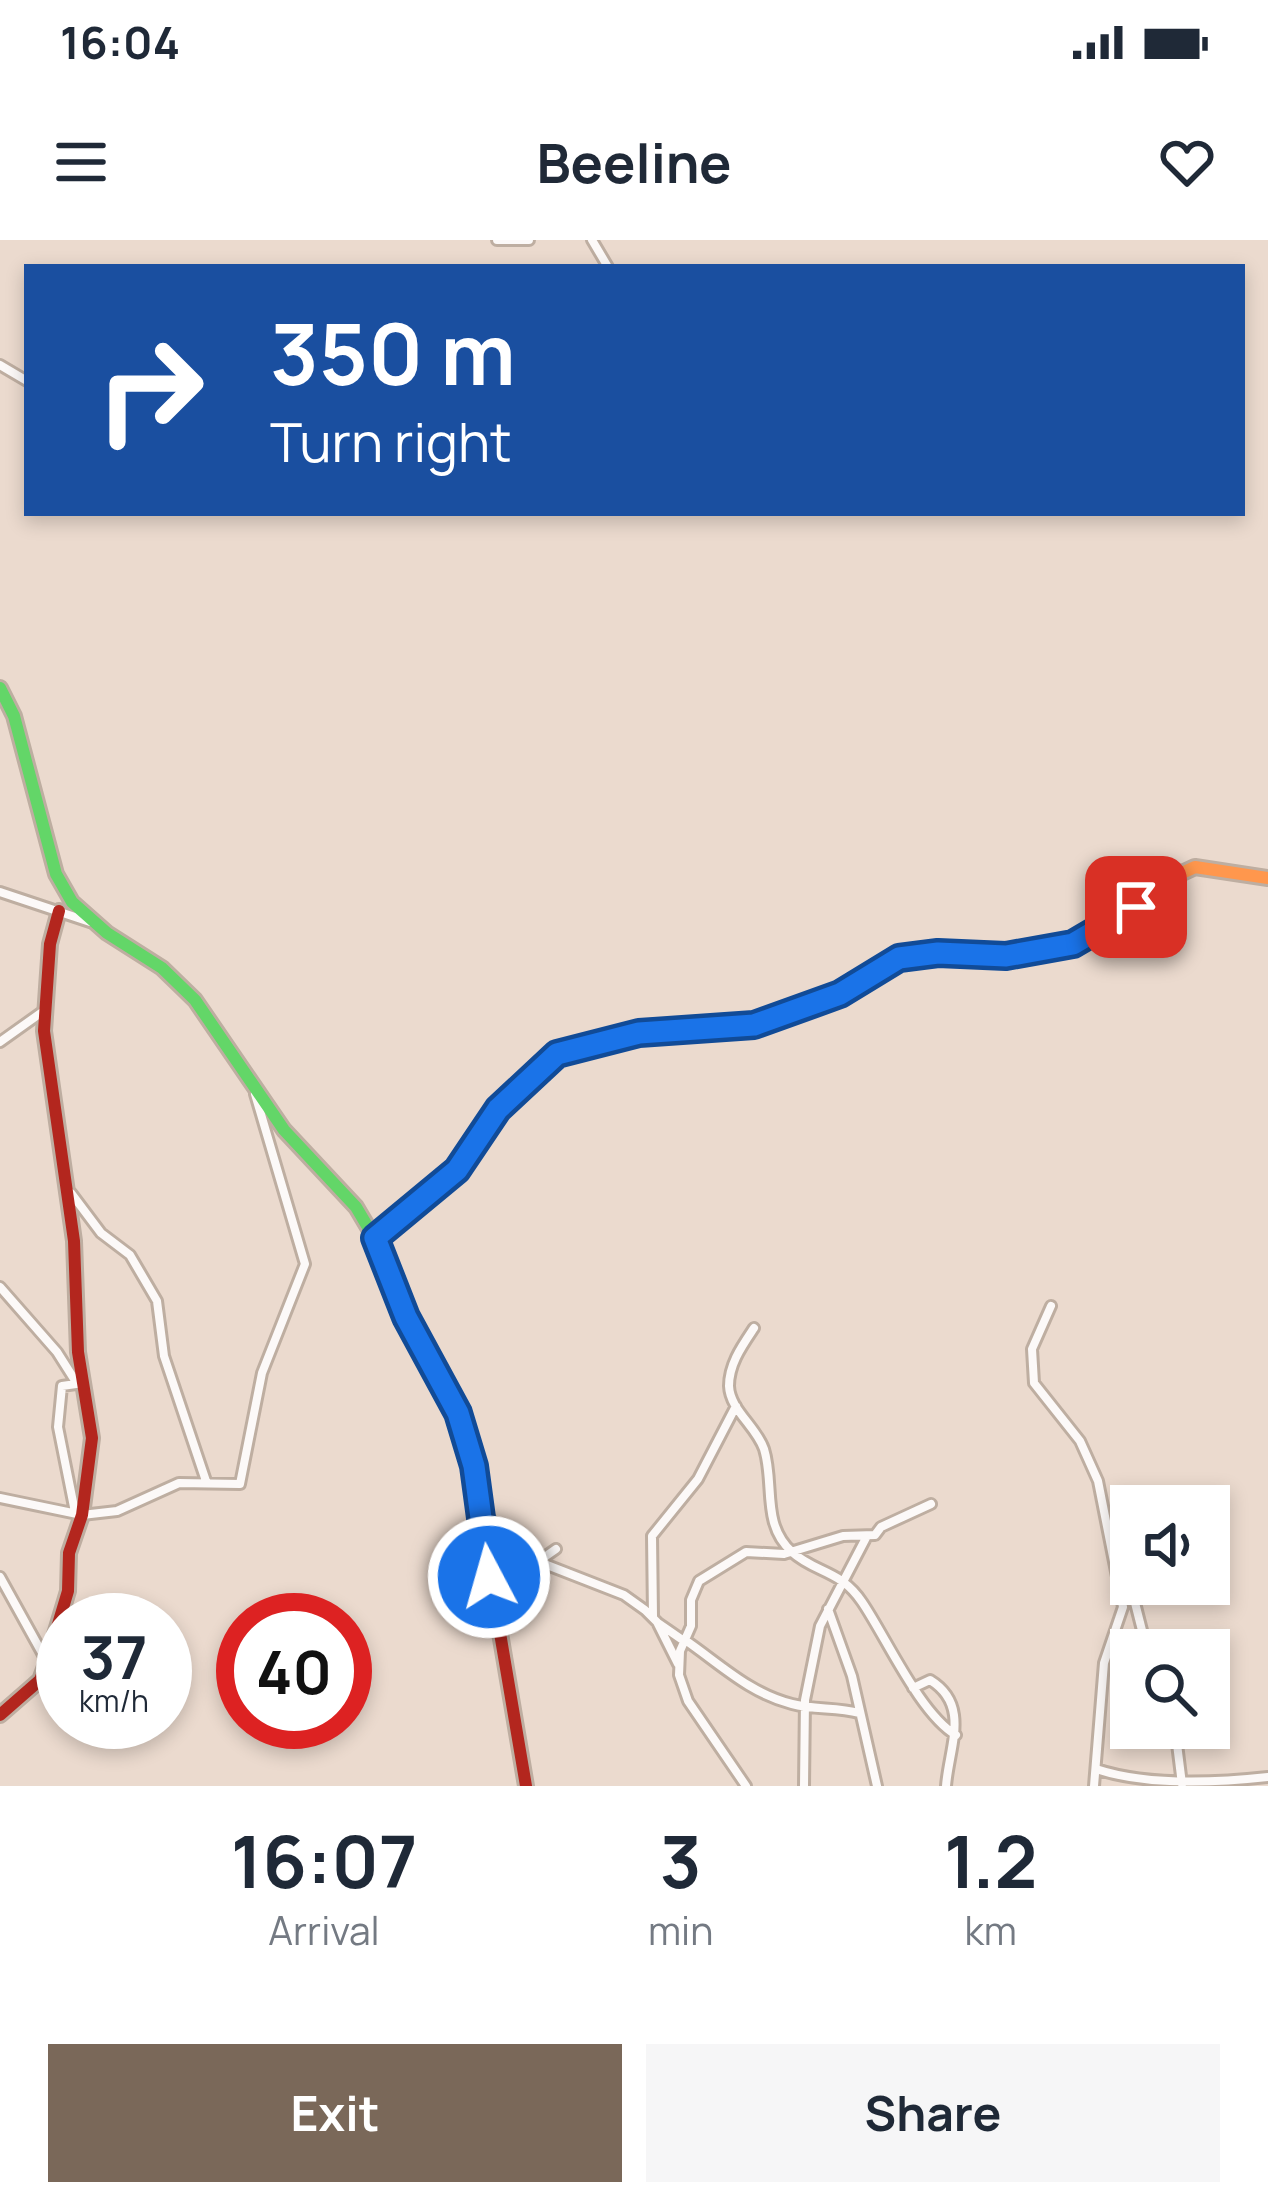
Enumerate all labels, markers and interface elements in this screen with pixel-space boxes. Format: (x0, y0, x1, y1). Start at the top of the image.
text: 16:04 (60, 11, 180, 73)
text: Beeline (536, 125, 732, 199)
icon: menu (48, 129, 114, 195)
icon: heart (1154, 129, 1220, 195)
text: 350 m (270, 295, 516, 410)
icon: right (72, 312, 228, 468)
text: Turn right (270, 404, 512, 478)
pin (1085, 856, 1187, 958)
icon: arrive (1103, 874, 1169, 940)
map controls (1110, 1485, 1230, 1749)
button: sound (1110, 1485, 1230, 1605)
position arrow (426, 1514, 552, 1640)
speed limit sign: 40 (216, 1593, 372, 1749)
text: 37 (81, 1615, 147, 1697)
button: search (1110, 1629, 1230, 1749)
text: km/h (79, 1680, 149, 1721)
text: 16:07 (231, 1811, 417, 1910)
text: 3 (660, 1811, 702, 1910)
text: 1.2 (944, 1811, 1037, 1910)
text: Arrival (268, 1903, 380, 1957)
text: min (648, 1903, 713, 1957)
text: km (964, 1903, 1017, 1957)
button: Exit (48, 2044, 622, 2182)
button: Share (646, 2044, 1220, 2182)

